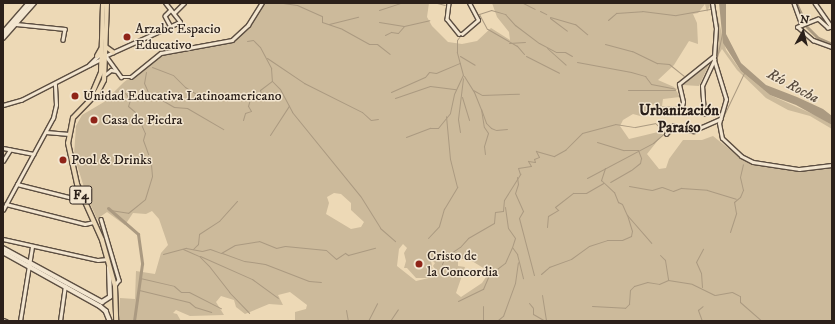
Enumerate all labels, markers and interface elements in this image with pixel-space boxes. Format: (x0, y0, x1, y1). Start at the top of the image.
north arrow (783, 12, 823, 52)
text: N (799, 13, 810, 28)
place label: Arzabe Espacio Educativo (135, 21, 221, 54)
marker: Arzabe Espacio Educativo (122, 32, 132, 42)
water label: Río Rocha (764, 65, 822, 107)
place label: Unidad Educativa Latinoamericano (83, 88, 281, 104)
marker: Unidad Educativa Latinoamericano (70, 91, 80, 101)
district label: Urbanización Paraíso (639, 101, 719, 136)
place label: Casa de Piedra (102, 112, 182, 128)
marker: Casa de Piedra (89, 115, 99, 125)
place label: Pool & Drinks (71, 152, 152, 168)
marker: Pool & Drinks (58, 155, 68, 165)
road number: F4 (69, 184, 93, 206)
place label: Cristo de la Concordia (427, 248, 498, 280)
marker: Cristo de la Concordia (414, 259, 424, 269)

